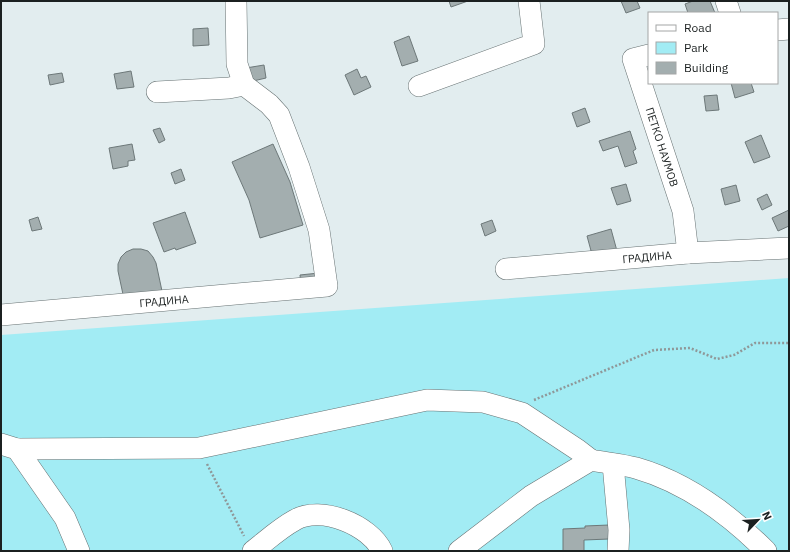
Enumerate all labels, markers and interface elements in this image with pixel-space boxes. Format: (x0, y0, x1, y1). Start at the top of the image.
legend (648, 12, 778, 84)
text: Road (684, 20, 712, 35)
text: Park (684, 40, 709, 55)
text: Building (684, 60, 729, 75)
street label: ПЕТКО НАУМОВ (643, 106, 681, 188)
street label: ГРАДИНА (622, 248, 672, 266)
street label: ГРАДИНА (139, 292, 189, 310)
north arrow (738, 500, 778, 540)
text: N (759, 509, 775, 522)

